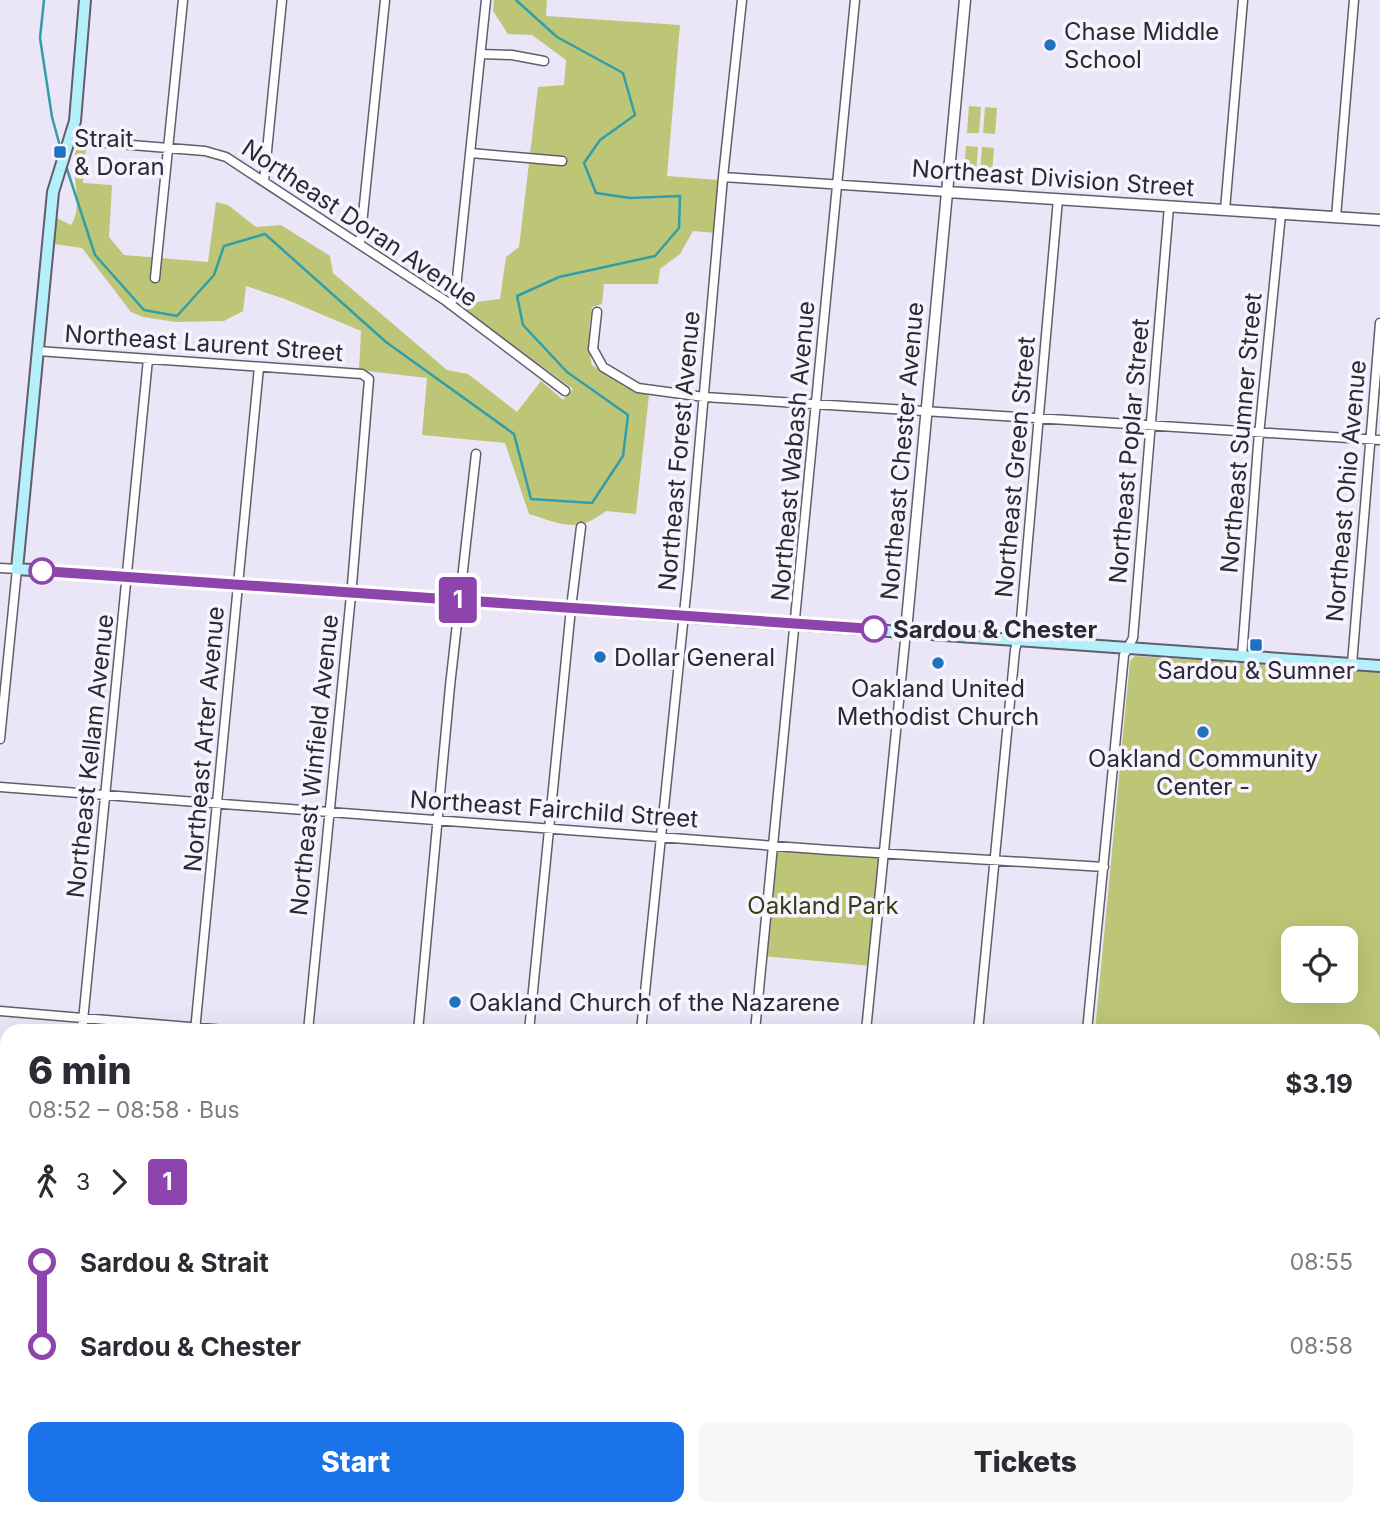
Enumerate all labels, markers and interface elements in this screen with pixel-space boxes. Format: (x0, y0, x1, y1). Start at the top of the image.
place label: Chase Middle School (1064, 17, 1219, 74)
marker: Chase Middle School (1042, 37, 1058, 53)
place label: Strait & Doran (74, 124, 165, 181)
street label: Northeast Doran Avenue (237, 133, 483, 313)
marker: Strait & Doran (52, 144, 68, 160)
street label: Northeast Division Street (911, 154, 1195, 202)
street label: Northeast Sumner Street (1214, 292, 1268, 574)
street label: Northeast Wabash Avenue (765, 300, 821, 602)
street label: Northeast Chester Avenue (875, 301, 929, 601)
street label: Northeast Forest Avenue (652, 310, 706, 592)
street label: Northeast Poplar Street (1103, 317, 1155, 585)
street label: Northeast Laurent Street (64, 319, 344, 367)
street label: Northeast Green Street (989, 335, 1041, 599)
street label: Northeast Ohio Avenue (1320, 359, 1372, 623)
unlabelled marker (29, 558, 55, 584)
line badge: 1 (435, 577, 481, 623)
text: 1 (453, 585, 463, 614)
street label: Northeast Arter Avenue (178, 605, 230, 873)
street label: Northeast Kellam Avenue (61, 613, 119, 899)
street label: Northeast Winfield Avenue (284, 613, 344, 917)
place label: Sardou & Chester (893, 615, 1097, 644)
marker: Sardou & Chester (861, 616, 887, 642)
marker: Sardou & Sumner (1248, 637, 1264, 653)
place label: Dollar General (614, 643, 775, 672)
marker: Dollar General (592, 649, 608, 665)
marker: Oakland United Methodist Church (930, 655, 946, 671)
place label: Sardou & Sumner (1157, 656, 1355, 685)
place label: Oakland United Methodist Church (837, 674, 1039, 731)
marker: Oakland Community Center - (1195, 724, 1211, 740)
place label: Oakland Community Center - (1088, 744, 1318, 801)
street label: Northeast Fairchild Street (409, 784, 699, 834)
park label: Oakland Park (747, 891, 899, 920)
map controls (1281, 926, 1358, 1003)
button: locate (1281, 926, 1358, 1003)
place label: Oakland Church of the Nazarene (469, 988, 840, 1017)
marker: Oakland Church of the Nazarene (447, 994, 463, 1010)
text: 6 min (28, 1047, 132, 1093)
text: $3.19 (1285, 1068, 1353, 1099)
text: 08:52 – 08:58 · Bus (28, 1096, 240, 1124)
icon: walk (28, 1163, 66, 1201)
icon: forward (100, 1163, 138, 1201)
text: 1 (162, 1167, 173, 1196)
text: 3 (76, 1168, 90, 1196)
text: Sardou & Strait (80, 1247, 269, 1278)
text: 08:55 (1290, 1248, 1353, 1276)
text: Sardou & Chester (80, 1331, 301, 1362)
text: 08:58 (1289, 1332, 1353, 1360)
button: Start (28, 1422, 684, 1502)
button: Tickets (698, 1422, 1353, 1502)

